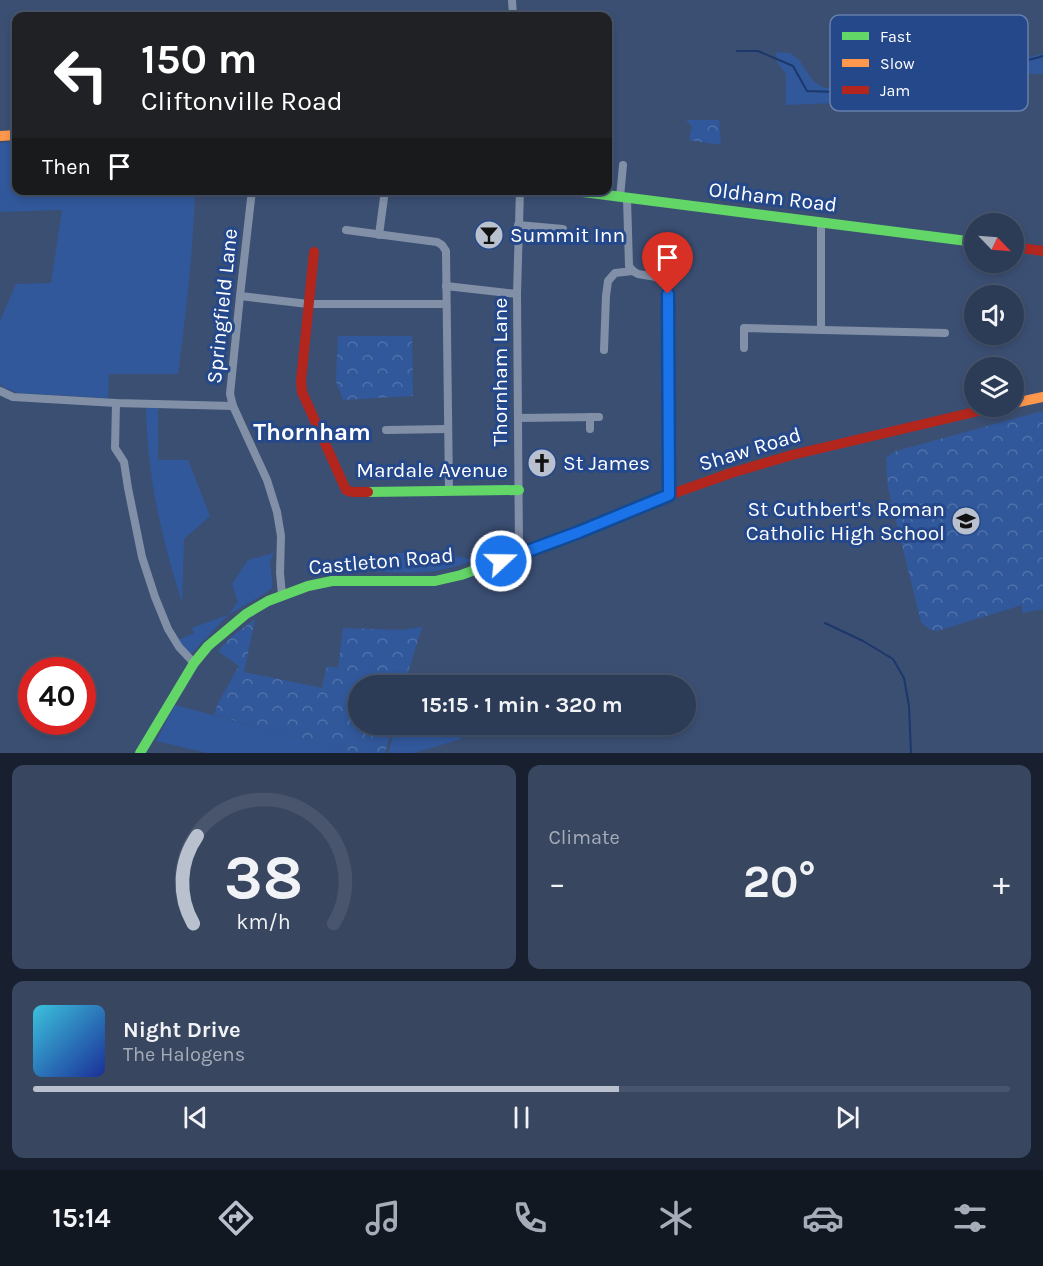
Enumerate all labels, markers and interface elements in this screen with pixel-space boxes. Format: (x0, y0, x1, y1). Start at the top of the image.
legend (830, 15, 1028, 111)
text: Fast (880, 27, 911, 46)
text: 150 m (141, 34, 257, 84)
icon: left (42, 36, 120, 114)
text: Slow (880, 54, 915, 73)
text: Jam (880, 81, 910, 100)
text: Cliftonville Road (141, 85, 343, 117)
icon: arrive (103, 150, 136, 183)
text: Then (42, 154, 91, 180)
street label: Oldham Road (707, 177, 839, 217)
north arrow (964, 213, 1024, 273)
map controls (964, 213, 1024, 417)
bar icon: Summit Inn (473, 219, 505, 251)
place label: Summit Inn (510, 223, 625, 247)
street label: Springfield Lane (202, 227, 242, 385)
pin (642, 232, 693, 294)
icon: arrive (651, 241, 684, 274)
button: sound (964, 285, 1024, 345)
street label: Thornham Lane (488, 298, 512, 446)
button: layers (964, 357, 1024, 417)
district label: Thornham (253, 418, 371, 446)
street label: Shaw Road (696, 422, 804, 476)
church icon: St James (526, 447, 558, 479)
place label: St James (563, 451, 650, 475)
street label: Mardale Avenue (356, 458, 508, 482)
place label: St Cuthbert's Roman Catholic High School (746, 497, 945, 545)
school or university icon: St Cuthbert's Roman Catholic High School (950, 505, 982, 537)
position arrow (469, 529, 533, 593)
street label: Castleton Road (308, 543, 454, 579)
speed limit sign: 40 (18, 657, 96, 735)
text: 15:15 · 1 min · 320 m (421, 692, 623, 718)
text: Climate (549, 826, 620, 849)
text: 38 (224, 841, 303, 914)
text: 20° (743, 856, 816, 908)
text: − (549, 864, 566, 902)
text: + (993, 864, 1010, 902)
text: km/h (237, 909, 291, 934)
text: Night Drive (123, 1017, 241, 1043)
text: The Halogens (123, 1043, 245, 1066)
icon: previous (179, 1101, 212, 1134)
icon: pause (505, 1101, 538, 1134)
icon: next (831, 1101, 864, 1134)
icon: directions (215, 1197, 257, 1239)
icon: music (362, 1197, 404, 1239)
icon: phone (509, 1197, 551, 1239)
icon: climate (655, 1197, 697, 1239)
icon: car (802, 1197, 844, 1239)
icon: filters (949, 1197, 991, 1239)
text: 15:14 (52, 1202, 111, 1234)

